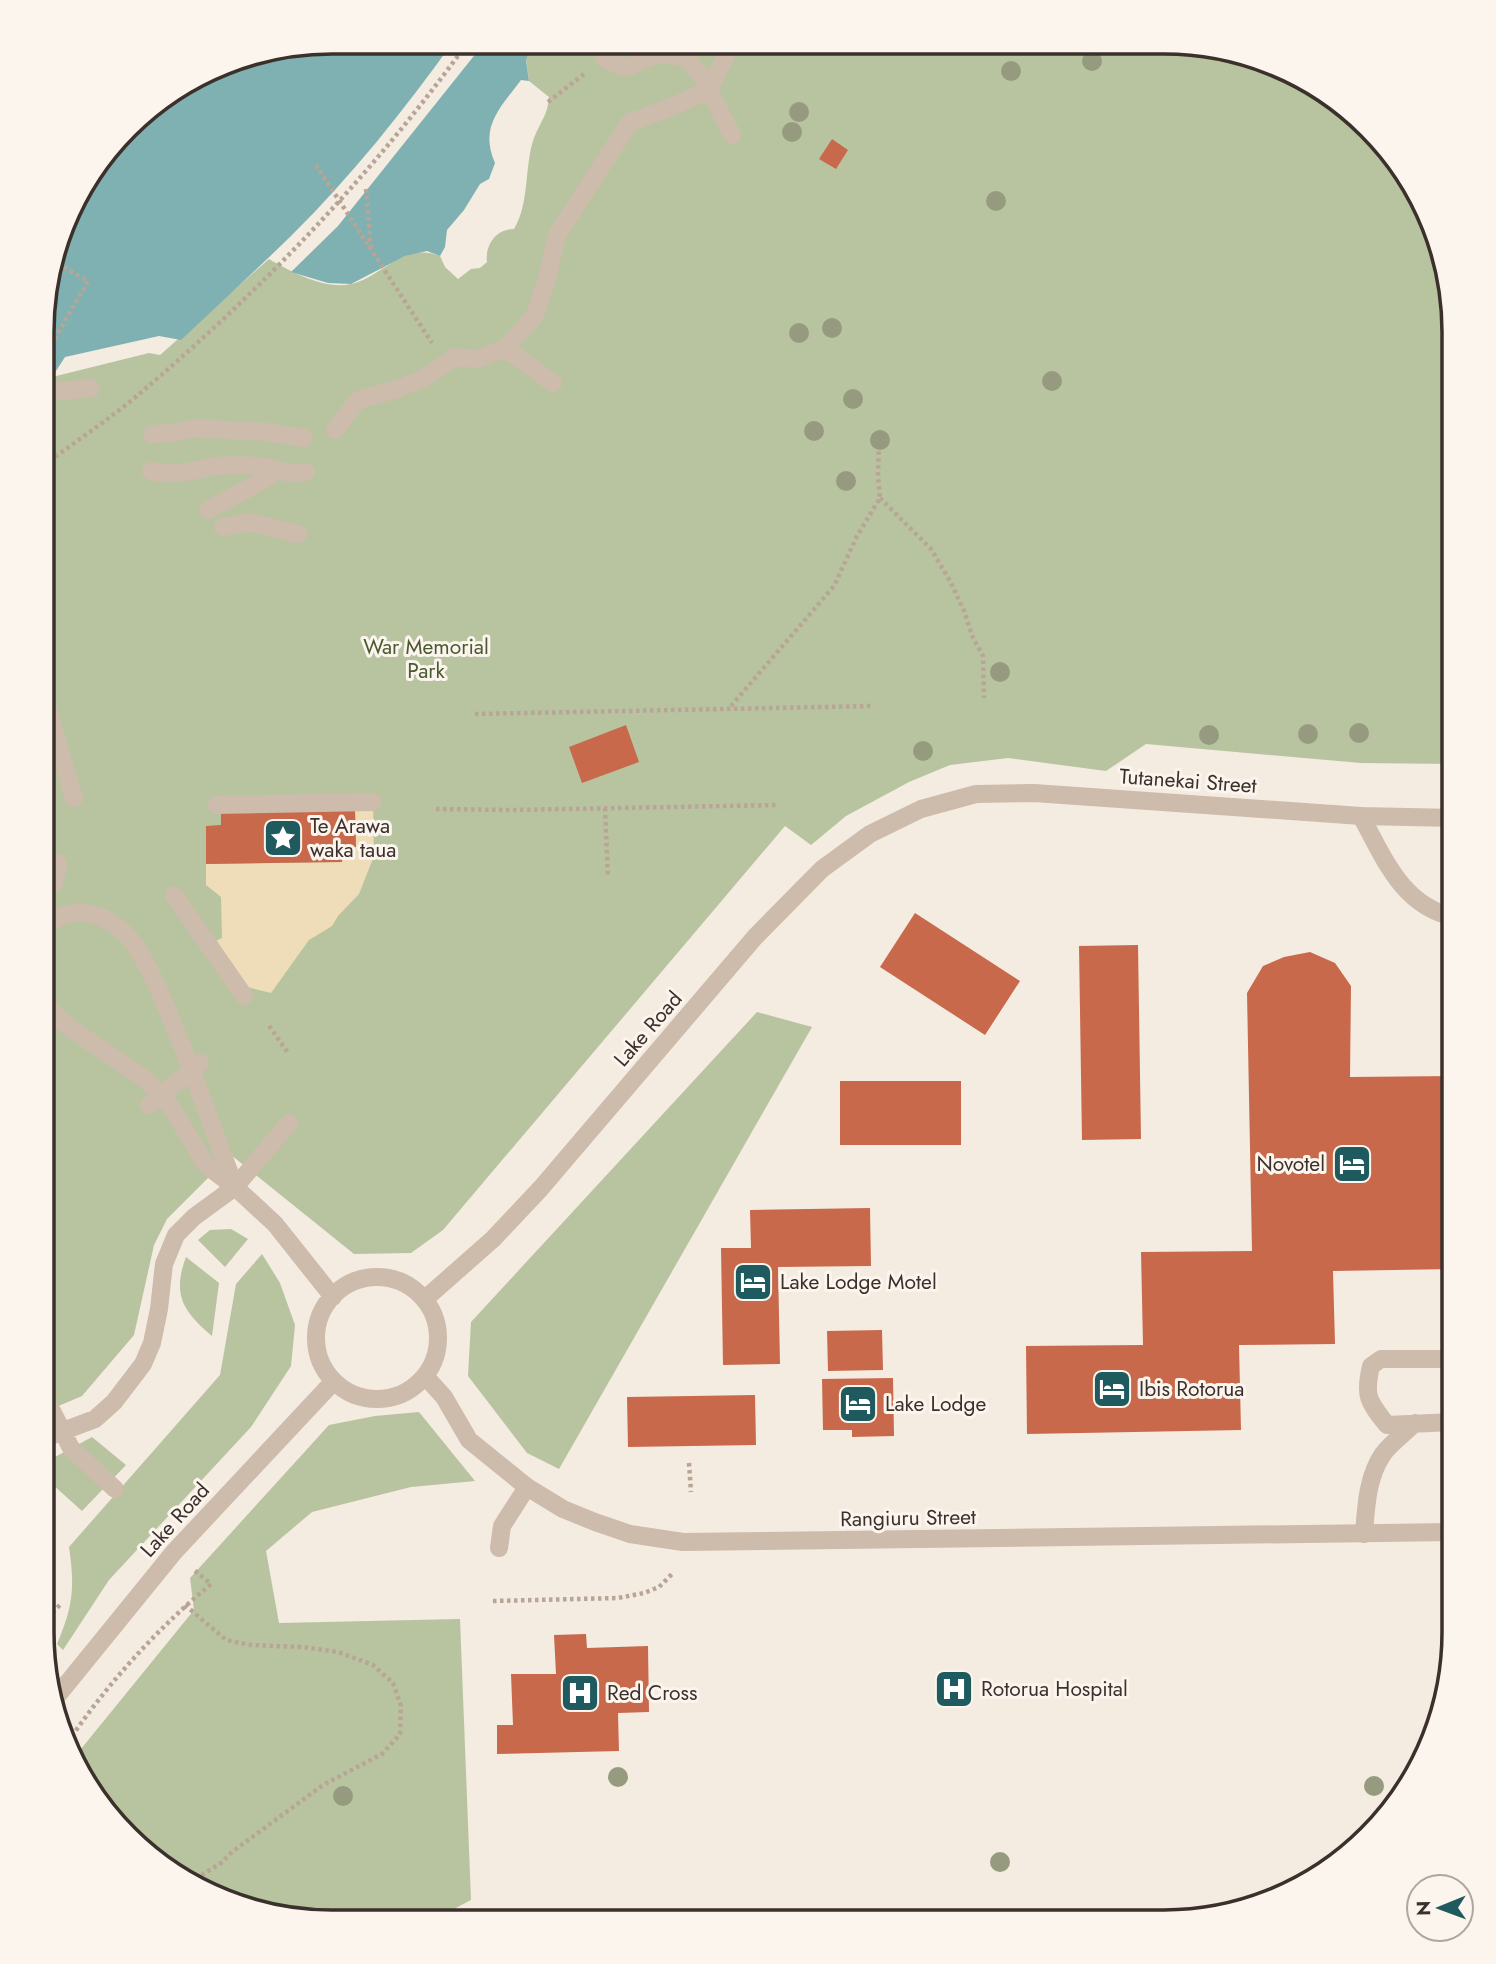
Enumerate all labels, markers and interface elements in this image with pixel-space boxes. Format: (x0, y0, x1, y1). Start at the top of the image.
park label: War Memorial Park (363, 632, 489, 686)
street label: Tutanekai Street (1118, 761, 1258, 801)
place label: Te Arawa waka taua (310, 811, 396, 865)
place icon: Te Arawa waka taua (262, 817, 304, 859)
street label: Lake Road (607, 985, 689, 1073)
hotel icon: Novotel (1331, 1143, 1373, 1185)
place label: Novotel (1256, 1149, 1325, 1179)
hotel icon: Lake Lodge Motel (732, 1261, 774, 1303)
place label: Lake Lodge Motel (780, 1267, 937, 1297)
hotel icon: Ibis Rotorua (1091, 1368, 1133, 1410)
place label: Ibis Rotorua (1139, 1374, 1244, 1404)
hotel icon: Lake Lodge (837, 1383, 879, 1425)
place label: Lake Lodge (885, 1389, 986, 1419)
street label: Lake Road (133, 1476, 217, 1564)
street label: Rangiuru Street (840, 1502, 976, 1534)
hospital icon: Rotorua Hospital (933, 1668, 975, 1710)
hospital icon: Red Cross (559, 1672, 601, 1714)
place label: Rotorua Hospital (981, 1674, 1128, 1704)
place label: Red Cross (607, 1678, 698, 1708)
north arrow (1405, 1873, 1475, 1943)
text: N (1410, 1901, 1437, 1916)

